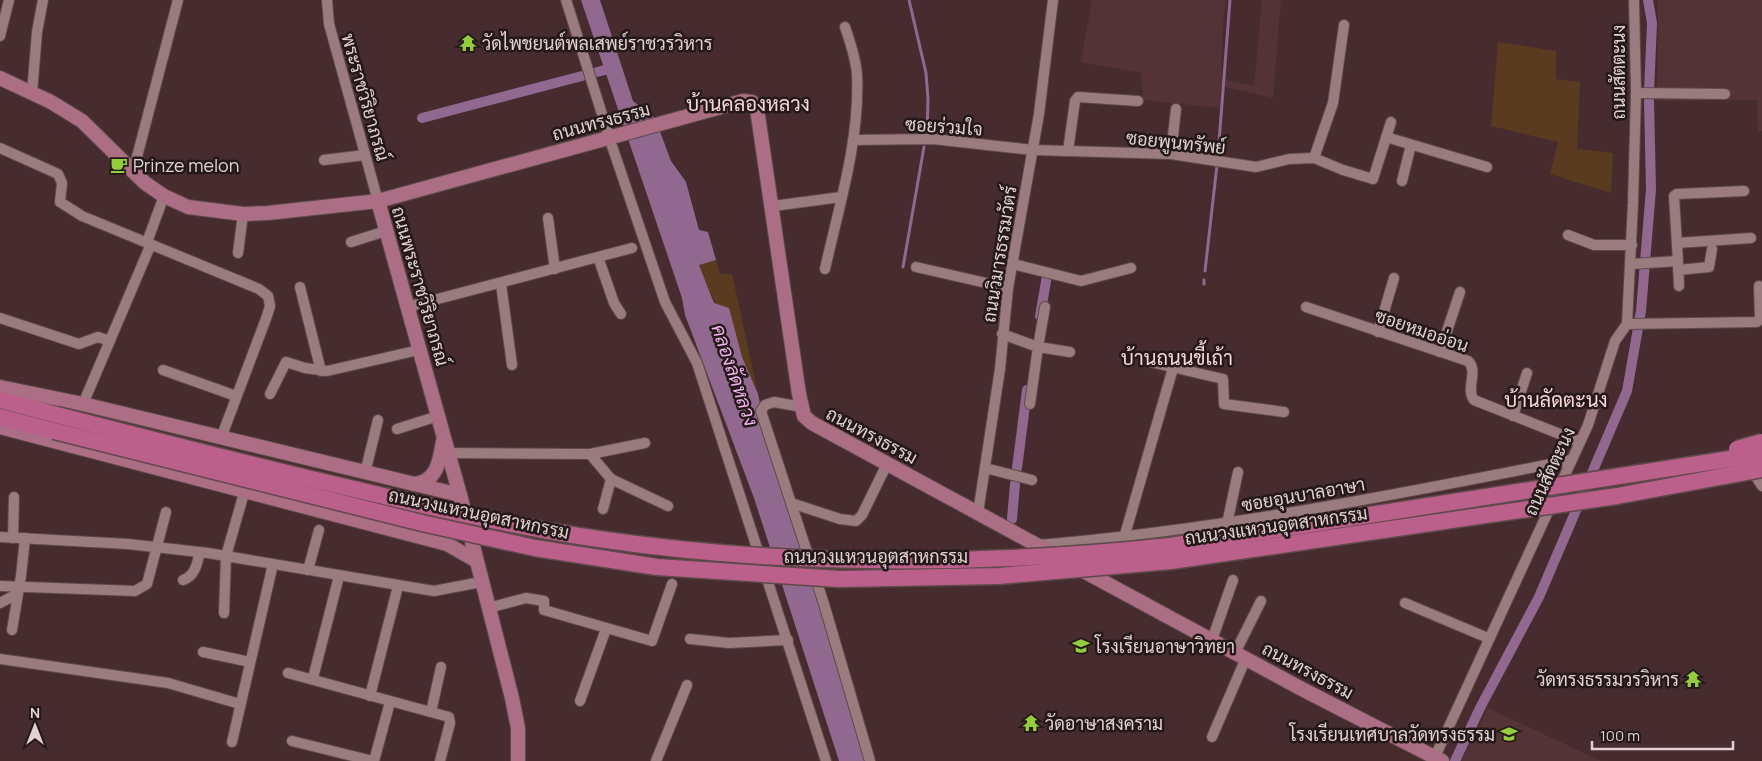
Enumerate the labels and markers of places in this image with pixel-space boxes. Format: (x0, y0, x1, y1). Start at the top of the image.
place label: วัดไพชยนต์พลเสพย์ราชวรวิหาร (482, 31, 713, 55)
temple icon: วัดไพชยนต์พลเสพย์ราชวรวิหาร (458, 33, 478, 53)
place label: Prinze melon (133, 153, 239, 177)
cafe icon: Prinze melon (109, 155, 129, 175)
place label: โรงเรียนอาษาวิทยา (1094, 634, 1235, 658)
school or university icon: โรงเรียนอาษาวิทยา (1071, 636, 1091, 656)
place label: วัดทรงธรรมวรวิหาร (1536, 667, 1679, 691)
temple icon: วัดทรงธรรมวรวิหาร (1683, 669, 1703, 689)
place label: วัดอาษาสงคราม (1045, 711, 1163, 735)
temple icon: วัดอาษาสงคราม (1021, 713, 1041, 733)
place label: โรงเรียนเทศบาลวัดทรงธรรม (1288, 722, 1495, 746)
school or university icon: โรงเรียนเทศบาลวัดทรงธรรม (1499, 724, 1519, 744)

